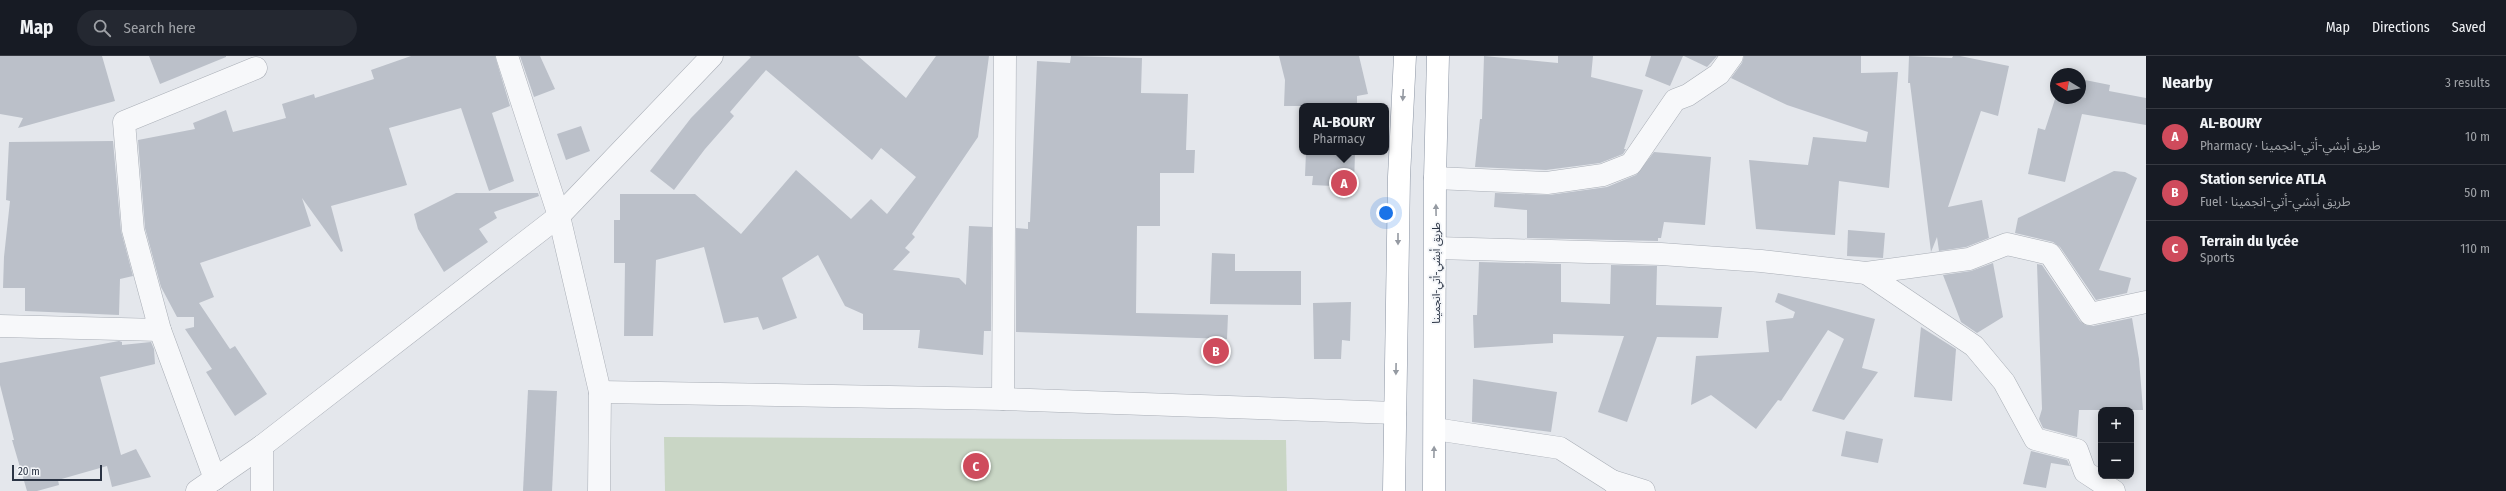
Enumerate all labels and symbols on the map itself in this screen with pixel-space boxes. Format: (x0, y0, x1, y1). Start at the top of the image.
north arrow (2050, 68, 2086, 104)
one-way arrow (1399, 89, 1406, 101)
pin: A (1331, 168, 1357, 198)
your location (1376, 203, 1396, 223)
one-way arrow (1432, 204, 1439, 216)
street label: طريق أبشي-أتي-انجمينا (1429, 222, 1445, 324)
one-way arrow (1395, 233, 1401, 246)
pin: B (1203, 336, 1229, 366)
one-way arrow (1393, 363, 1399, 376)
one-way arrow (1431, 445, 1437, 458)
pin: C (963, 451, 989, 481)
scale bar (12, 463, 102, 482)

